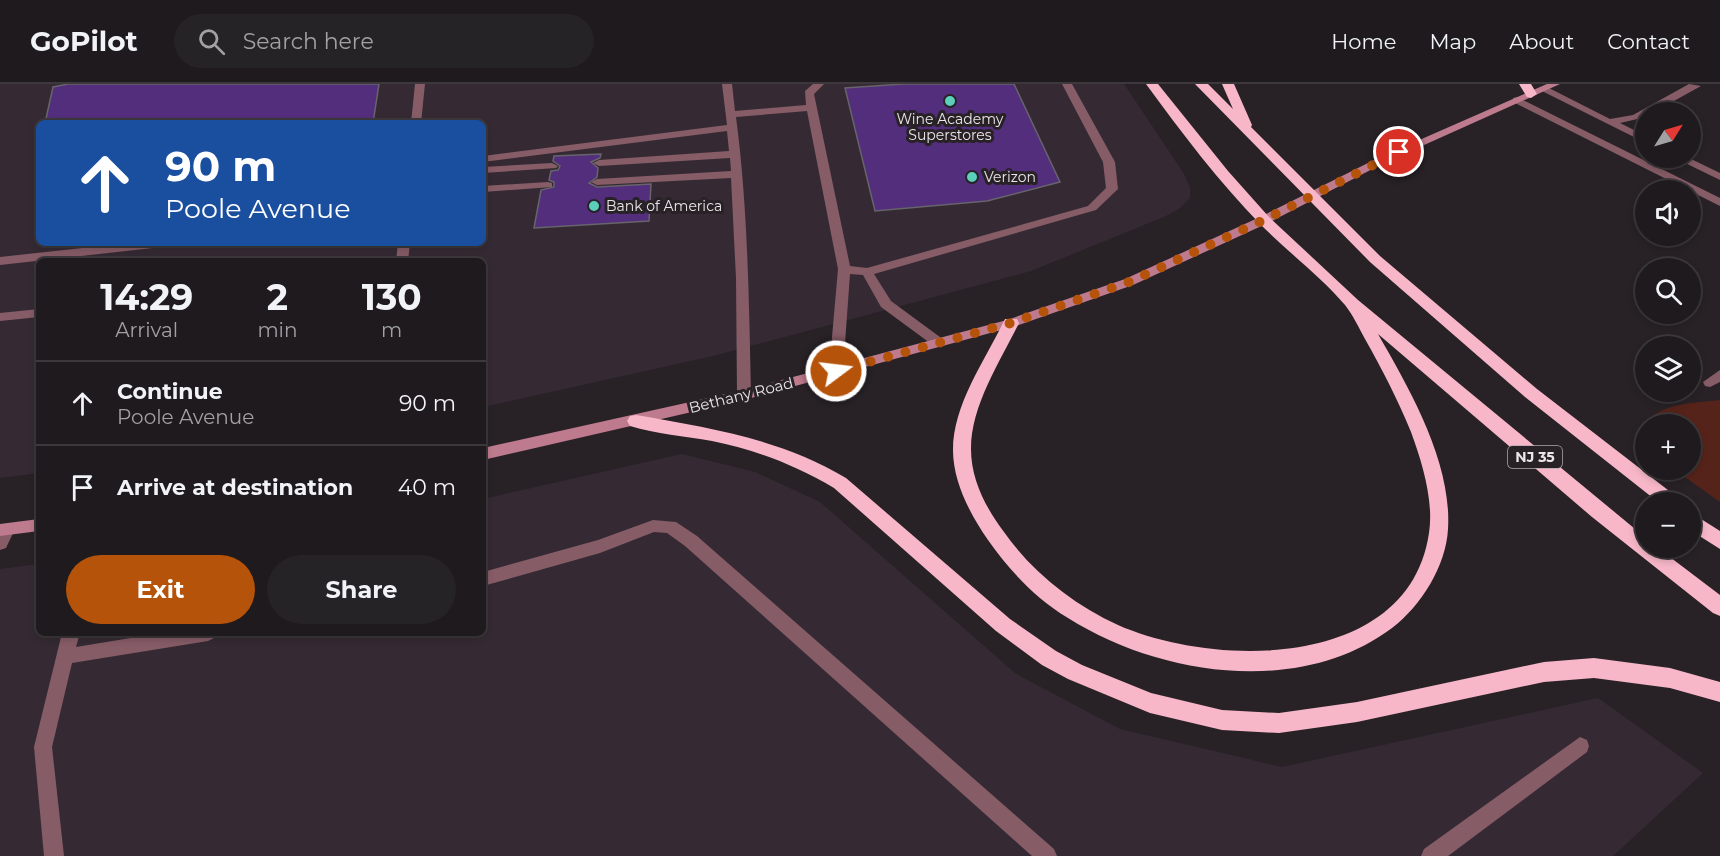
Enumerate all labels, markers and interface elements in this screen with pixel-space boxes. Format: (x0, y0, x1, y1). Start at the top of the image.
search box (174, 14, 594, 68)
text: GoPilot (30, 24, 138, 58)
icon: search (195, 25, 228, 58)
text: Search here (243, 28, 374, 55)
text: Home (1331, 29, 1396, 54)
text: Map (1429, 29, 1476, 54)
text: About (1509, 29, 1574, 54)
text: Contact (1607, 29, 1690, 54)
marker: Wine Academy Superstores (943, 94, 957, 108)
north arrow (1635, 102, 1701, 168)
map controls (1635, 102, 1701, 558)
place label: Wine Academy Superstores (897, 110, 1004, 144)
pin (1373, 126, 1424, 177)
icon: arrive (1382, 135, 1415, 168)
text: 90 m (165, 140, 276, 192)
icon: ahead (66, 144, 144, 222)
place label: Verizon (984, 168, 1036, 186)
marker: Verizon (965, 170, 979, 184)
button: sound (1635, 180, 1701, 246)
text: Poole Avenue (165, 192, 350, 225)
place label: Bank of America (606, 197, 722, 215)
marker: Bank of America (587, 199, 601, 213)
button: search (1635, 258, 1701, 324)
text: 14:29 (100, 275, 193, 319)
text: 2 (267, 275, 288, 319)
text: 130 (362, 275, 422, 319)
text: Arrival (115, 318, 178, 342)
text: min (257, 318, 298, 342)
text: m (381, 318, 402, 342)
button: layers (1635, 336, 1701, 402)
position arrow (804, 339, 868, 403)
street label: Bethany Road (687, 373, 795, 417)
text: Continue (117, 378, 223, 405)
icon: ahead (66, 387, 99, 420)
text: 90 m (399, 390, 456, 417)
text: Poole Avenue (117, 405, 254, 429)
button: + (1635, 414, 1701, 480)
road number: NJ 35 (1508, 446, 1562, 468)
icon: arrive (66, 471, 99, 504)
text: Arrive at destination (117, 474, 353, 501)
text: 40 m (398, 474, 456, 501)
button: − (1635, 492, 1701, 558)
button: Exit (66, 555, 255, 624)
button: Share (267, 555, 456, 624)

